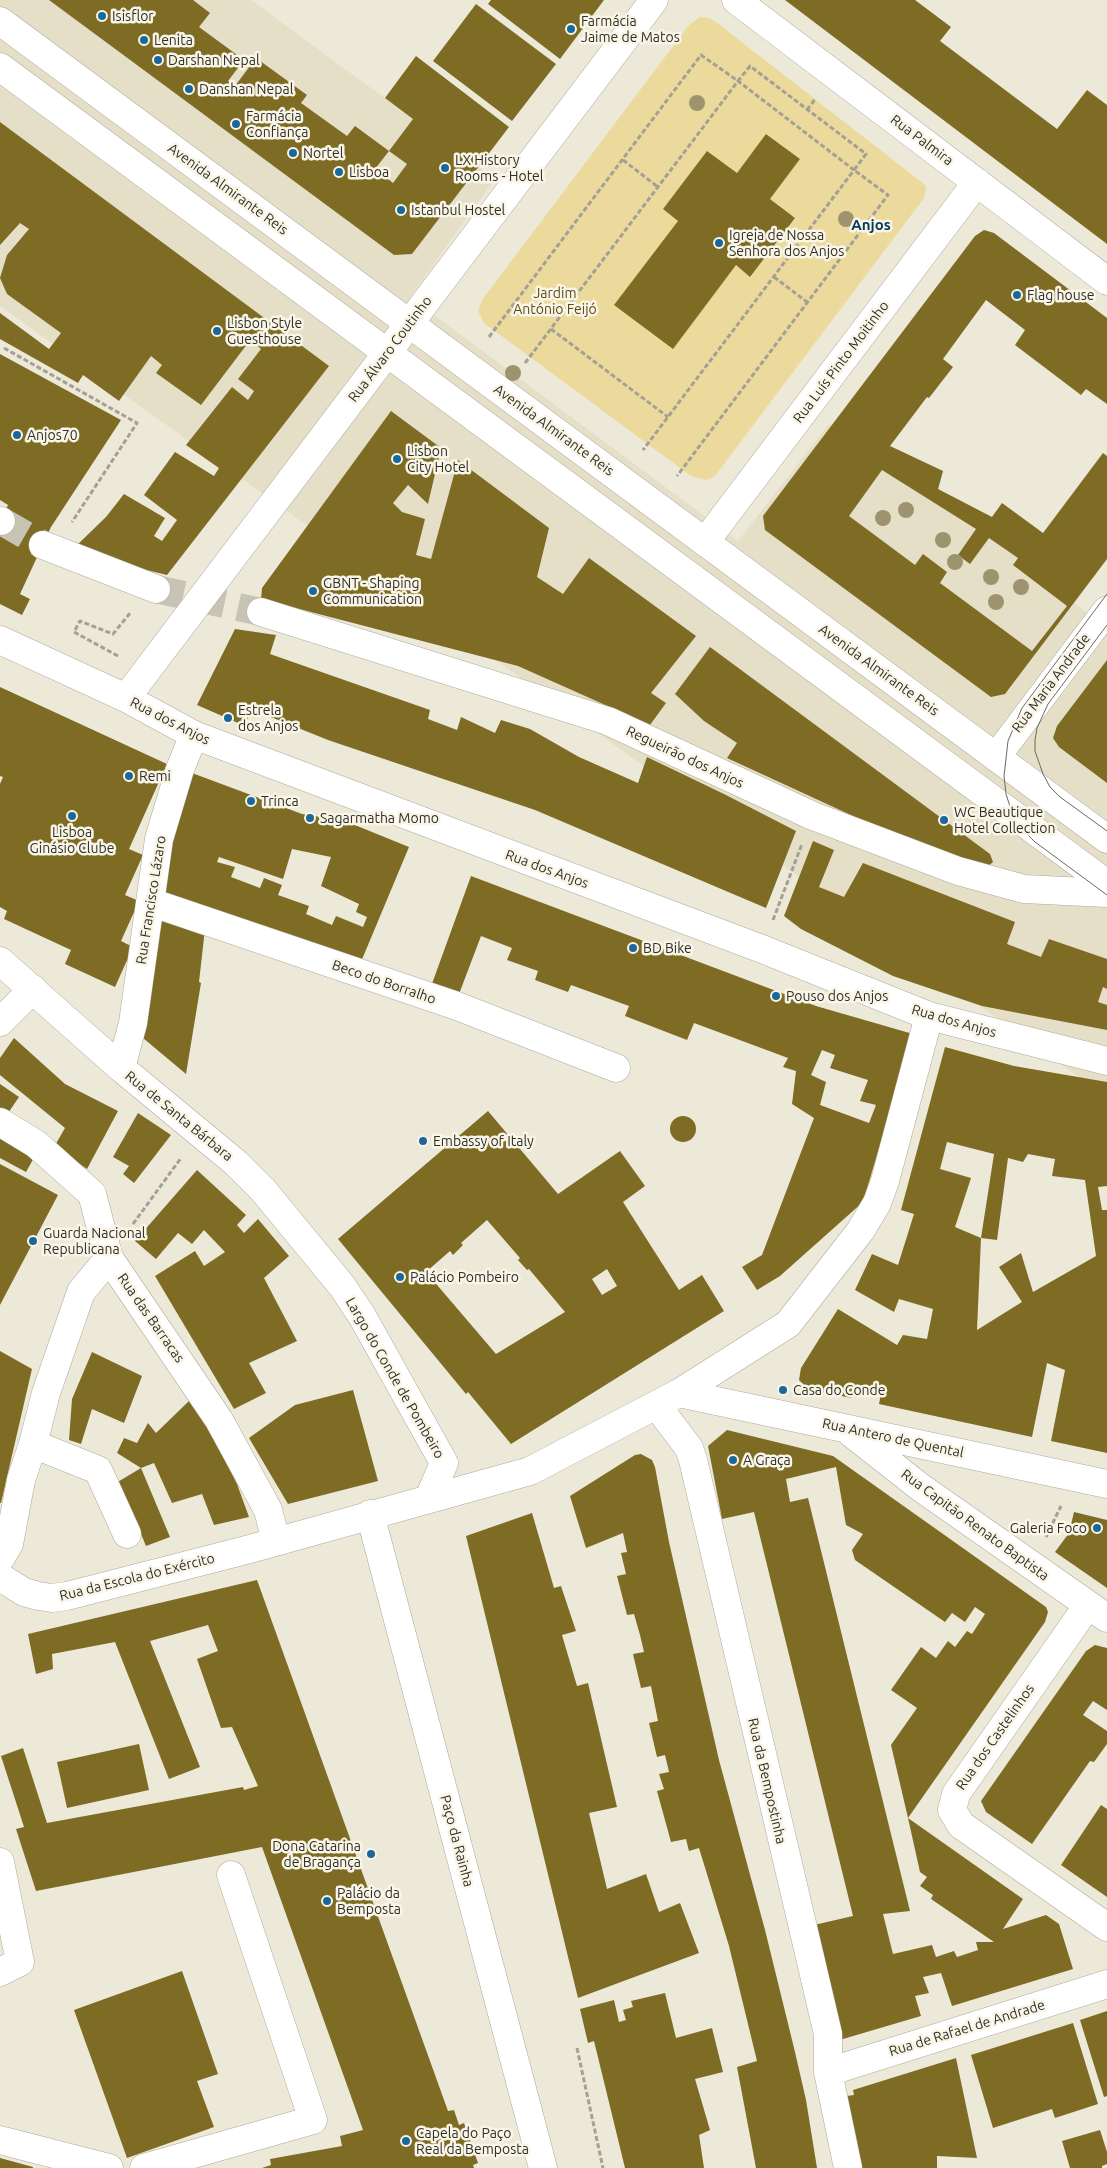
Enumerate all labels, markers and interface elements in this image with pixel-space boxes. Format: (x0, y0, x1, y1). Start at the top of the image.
place label: Isisflor (112, 8, 154, 24)
marker: Isisflor (96, 10, 108, 22)
place label: Farmácia Jaime de Matos (581, 13, 680, 46)
marker: Farmácia Jaime de Matos (565, 23, 577, 35)
place label: Lenita (154, 32, 193, 48)
marker: Lenita (138, 34, 150, 46)
place label: Darshan Nepal (168, 52, 260, 68)
marker: Darshan Nepal (152, 54, 164, 66)
place label: Danshan Nepal (199, 81, 293, 97)
marker: Danshan Nepal (183, 83, 195, 95)
place label: Farmácia Confiança (246, 108, 308, 140)
street label: Rua Palmira (887, 111, 957, 169)
marker: Farmácia Confiança (230, 118, 242, 130)
street label: Avenida Almirante Reis (165, 140, 291, 238)
place label: Nortel (303, 145, 343, 161)
marker: Nortel (287, 147, 299, 159)
place label: LX History Rooms - Hotel (455, 152, 544, 184)
marker: LX History Rooms - Hotel (439, 162, 451, 174)
place label: Lisboa (349, 164, 389, 180)
marker: Lisboa (333, 166, 345, 178)
place label: Istanbul Hostel (411, 202, 505, 218)
marker: Istanbul Hostel (395, 204, 407, 216)
district label: Anjos (851, 216, 891, 234)
place label: Igreja de Nossa Senhora dos Anjos (729, 227, 844, 260)
marker: Igreja de Nossa Senhora dos Anjos (713, 237, 725, 249)
park label: Jardim António Feijó (513, 285, 597, 318)
place label: Flag house (1027, 287, 1094, 303)
marker: Flag house (1011, 289, 1023, 301)
street label: Rua Álvaro Coutinho (345, 293, 435, 405)
street label: Rua Luís Pinto Moitinho (790, 298, 892, 426)
place label: Lisbon Style Guesthouse (227, 315, 302, 348)
marker: Lisbon Style Guesthouse (211, 325, 223, 337)
street label: Avenida Almirante Reis (491, 381, 617, 479)
place label: Anjos70 (27, 427, 78, 443)
marker: Anjos70 (11, 429, 23, 441)
place label: Lisbon City Hotel (407, 443, 469, 476)
marker: Lisbon City Hotel (391, 453, 403, 465)
place label: GBNT - Shaping Communication (323, 575, 422, 608)
marker: GBNT - Shaping Communication (307, 585, 319, 597)
street label: Avenida Almirante Reis (816, 621, 942, 719)
street label: Rua Maria Andrade (1008, 630, 1094, 736)
street label: Rua dos Anjos (127, 694, 213, 748)
place label: Estrela dos Anjos (238, 702, 298, 734)
marker: Estrela dos Anjos (222, 712, 234, 724)
street label: Regueirão dos Anjos (623, 722, 747, 792)
place label: Remi (139, 768, 171, 784)
marker: Remi (123, 770, 135, 782)
place label: Trinca (261, 793, 299, 809)
marker: Trinca (245, 795, 257, 807)
place label: WC Beautique Hotel Collection (954, 804, 1055, 836)
marker: Lisboa Ginásio Clube (66, 810, 78, 822)
place label: Sagarmatha Momo (320, 810, 439, 826)
marker: Sagarmatha Momo (304, 812, 316, 824)
marker: WC Beautique Hotel Collection (938, 814, 950, 826)
place label: Lisboa Ginásio Clube (30, 824, 114, 856)
street label: Rua Francisco Lázaro (133, 834, 169, 966)
street label: Rua dos Anjos (503, 846, 591, 892)
place label: BD Bike (643, 940, 692, 956)
marker: BD Bike (627, 942, 639, 954)
street label: Beco do Borralho (330, 956, 438, 1008)
place label: Pouso dos Anjos (786, 988, 888, 1004)
marker: Pouso dos Anjos (770, 990, 782, 1002)
street label: Rua dos Anjos (910, 1001, 998, 1041)
street label: Rua de Santa Bárbara (122, 1067, 236, 1165)
place label: Embassy of Italy (433, 1133, 534, 1149)
marker: Embassy of Italy (417, 1135, 429, 1147)
place label: Guarda Nacional Republicana (43, 1225, 146, 1258)
marker: Guarda Nacional Republicana (27, 1235, 39, 1247)
place label: Palácio Pombeiro (410, 1269, 519, 1285)
street label: Rua das Barracas (114, 1270, 188, 1366)
marker: Palácio Pombeiro (394, 1271, 406, 1283)
street label: Largo do Conde de Pombeiro (342, 1295, 448, 1461)
place label: Casa do Conde (793, 1382, 886, 1398)
marker: Casa do Conde (777, 1384, 789, 1396)
street label: Rua Antero de Quental (821, 1415, 965, 1461)
place label: A Graça (743, 1452, 791, 1468)
marker: A Graça (727, 1454, 739, 1466)
street label: Rua Capitão Renato Baptista (898, 1466, 1052, 1584)
place label: Galeria Foco (1010, 1520, 1087, 1536)
marker: Galeria Foco (1091, 1522, 1103, 1534)
street label: Rua da Escola do Exército (58, 1550, 216, 1604)
street label: Rua dos Castelinhos (952, 1681, 1038, 1793)
street label: Rua da Bempostinha (744, 1716, 790, 1846)
street label: Paço da Rainha (437, 1793, 477, 1889)
place label: Dona Catarina de Bragança (272, 1838, 361, 1870)
marker: Dona Catarina de Bragança (365, 1848, 377, 1860)
place label: Palácio da Bemposta (337, 1885, 401, 1918)
marker: Palácio da Bemposta (321, 1895, 333, 1907)
street label: Rua de Rafael de Andrade (887, 1996, 1047, 2060)
place label: Capela do Paço Real da Bemposta (416, 2125, 529, 2158)
marker: Capela do Paço Real da Bemposta (400, 2135, 412, 2147)

